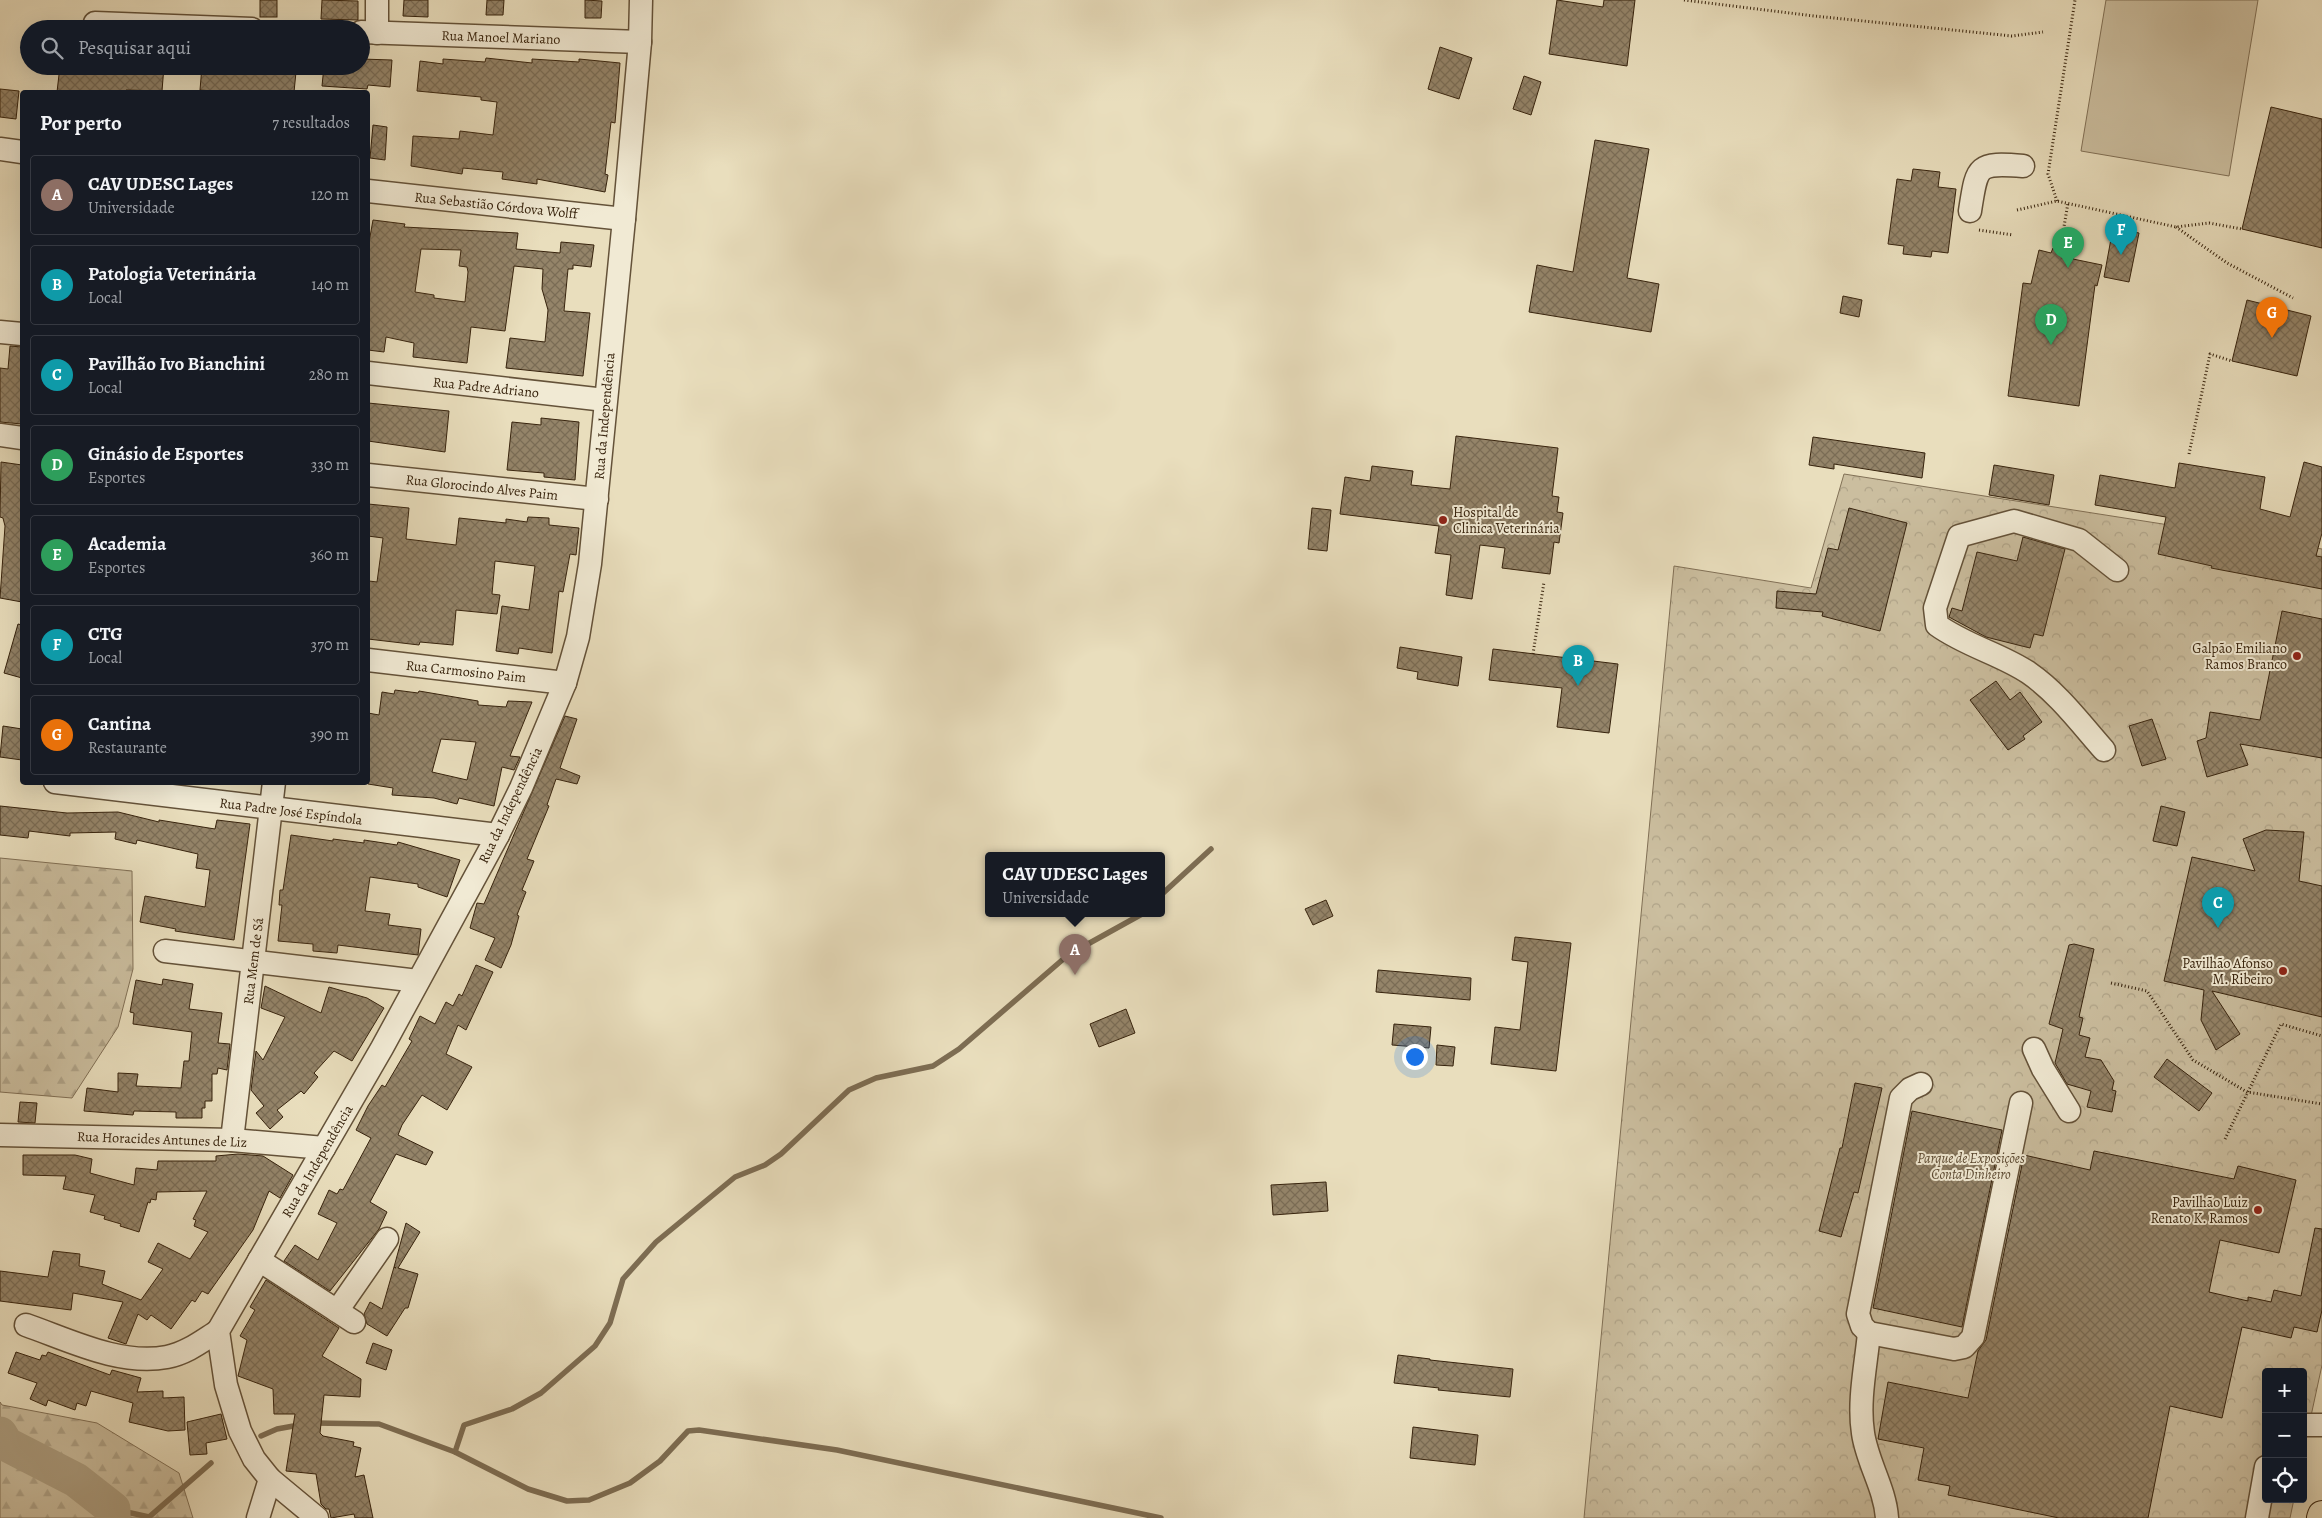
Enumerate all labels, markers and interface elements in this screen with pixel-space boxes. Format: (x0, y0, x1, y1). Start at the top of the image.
search box (20, 20, 370, 75)
street label: Rua Manoel Mariano (441, 26, 561, 49)
icon: search (38, 34, 66, 62)
text: Pesquisar aqui (78, 35, 191, 61)
text: Por perto (40, 109, 122, 137)
text: 7 resultados (272, 112, 350, 134)
text: CAV UDESC Lages (88, 171, 233, 197)
text: A (52, 184, 62, 206)
text: 120 m (311, 184, 349, 206)
street label: Rua Sebastião Córdova Wolff (413, 187, 581, 224)
text: Universidade (88, 197, 175, 219)
pin: F (2105, 214, 2137, 255)
pin: E (2052, 227, 2084, 268)
text: Patologia Veterinária (88, 261, 256, 287)
text: B (52, 274, 62, 296)
text: 140 m (311, 274, 349, 296)
text: Local (88, 287, 122, 309)
pin: G (2256, 297, 2288, 338)
pin: D (2035, 304, 2067, 345)
text: Pavilhão Ivo Bianchini (88, 351, 265, 377)
street label: Rua da Independência (589, 351, 620, 480)
text: C (52, 364, 62, 386)
text: 280 m (309, 364, 349, 386)
street label: Rua Padre Adriano (432, 372, 540, 403)
text: Local (88, 377, 122, 399)
text: Ginásio de Esportes (88, 441, 244, 467)
text: D (51, 454, 63, 476)
text: 330 m (311, 454, 349, 476)
text: Esportes (88, 467, 145, 489)
street label: Rua Glorocindo Alves Paim (405, 470, 559, 505)
place label: Hospital de Clinica Veterinária (1453, 503, 1560, 538)
marker: Hospital de Clinica Veterinária (1437, 514, 1449, 526)
text: Academia (88, 531, 166, 557)
text: E (52, 544, 62, 566)
text: 360 m (310, 544, 349, 566)
text: Esportes (88, 557, 145, 579)
text: CTG (88, 621, 123, 647)
text: F (53, 634, 61, 656)
text: 370 m (311, 634, 349, 656)
place label: Galpão Emiliano Ramos Branco (2192, 639, 2287, 674)
pin: B (1562, 645, 1594, 686)
text: Local (88, 647, 122, 669)
marker: Galpão Emiliano Ramos Branco (2291, 650, 2303, 662)
street label: Rua Carmosino Paim (405, 656, 527, 687)
text: Cantina (88, 711, 151, 737)
text: G (52, 724, 62, 746)
text: 390 m (310, 724, 349, 746)
text: Restaurante (88, 737, 167, 759)
street label: Rua da Independência (474, 743, 547, 867)
street label: Rua Padre José Espíndola (218, 793, 364, 830)
popup (985, 852, 1165, 917)
text: CAV UDESC Lages (1002, 861, 1148, 887)
text: Universidade (1002, 887, 1089, 909)
pin: C (2202, 887, 2234, 928)
street label: Rua Mem de Sá (239, 916, 268, 1006)
pin: A (1059, 934, 1091, 975)
place label: Pavilhão Afonso M. Ribeiro (2182, 954, 2273, 989)
marker: Pavilhão Afonso M. Ribeiro (2277, 965, 2289, 977)
your location (1402, 1044, 1428, 1070)
street label: Rua da Independência (277, 1101, 358, 1221)
street label: Rua Horacides Antunes de Liz (77, 1127, 247, 1152)
park label: Parque de Exposições Conta Dinheiro (1917, 1149, 2025, 1184)
place label: Pavilhão Luiz Renato K. Ramos (2150, 1193, 2248, 1228)
marker: Pavilhão Luiz Renato K. Ramos (2252, 1204, 2264, 1216)
map controls (2262, 1368, 2307, 1503)
button: + (2262, 1368, 2307, 1413)
button: − (2262, 1413, 2307, 1458)
button: locate (2262, 1458, 2307, 1503)

